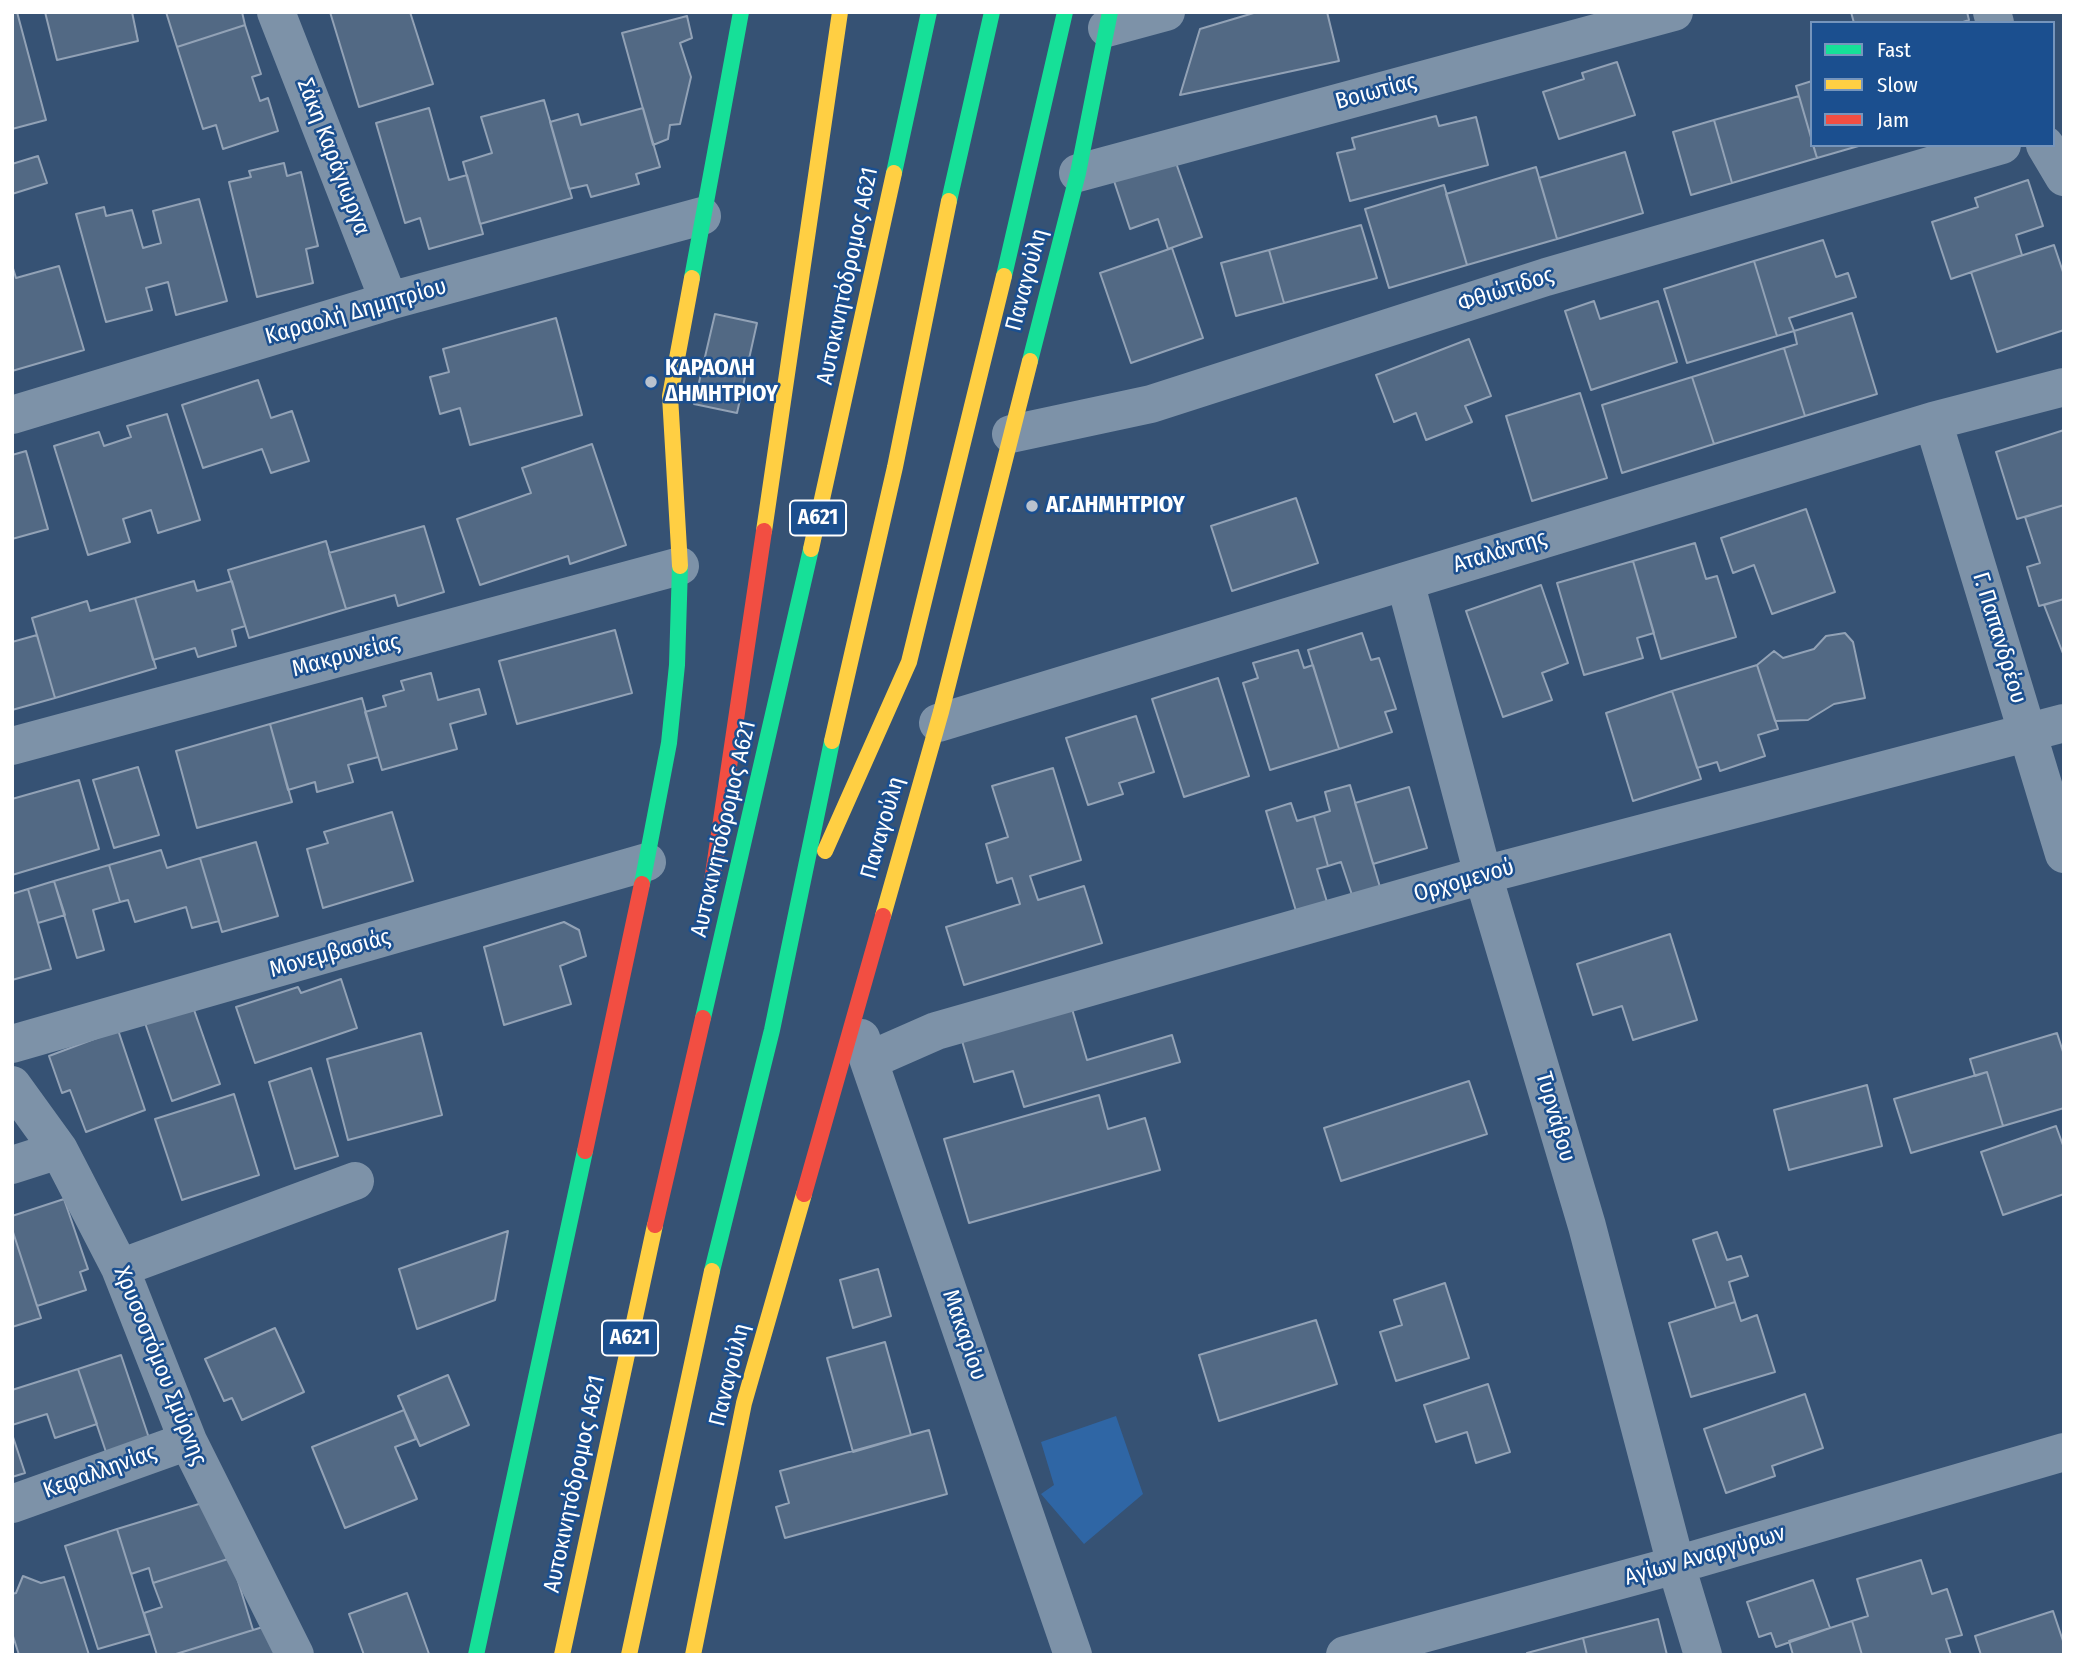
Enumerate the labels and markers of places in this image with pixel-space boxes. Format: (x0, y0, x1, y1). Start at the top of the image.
place label: ΚΑΡΑΟΛΗ ΔΗΜΗΤΡΙΟΥ (665, 355, 778, 409)
marker: ΚΑΡΑΟΛΗ ΔΗΜΗΤΡΙΟΥ (643, 374, 659, 390)
place label: ΑΓ.ΔΗΜΗΤΡΙΟΥ (1046, 492, 1185, 520)
marker: ΑΓ.ΔΗΜΗΤΡΙΟΥ (1024, 498, 1040, 514)

